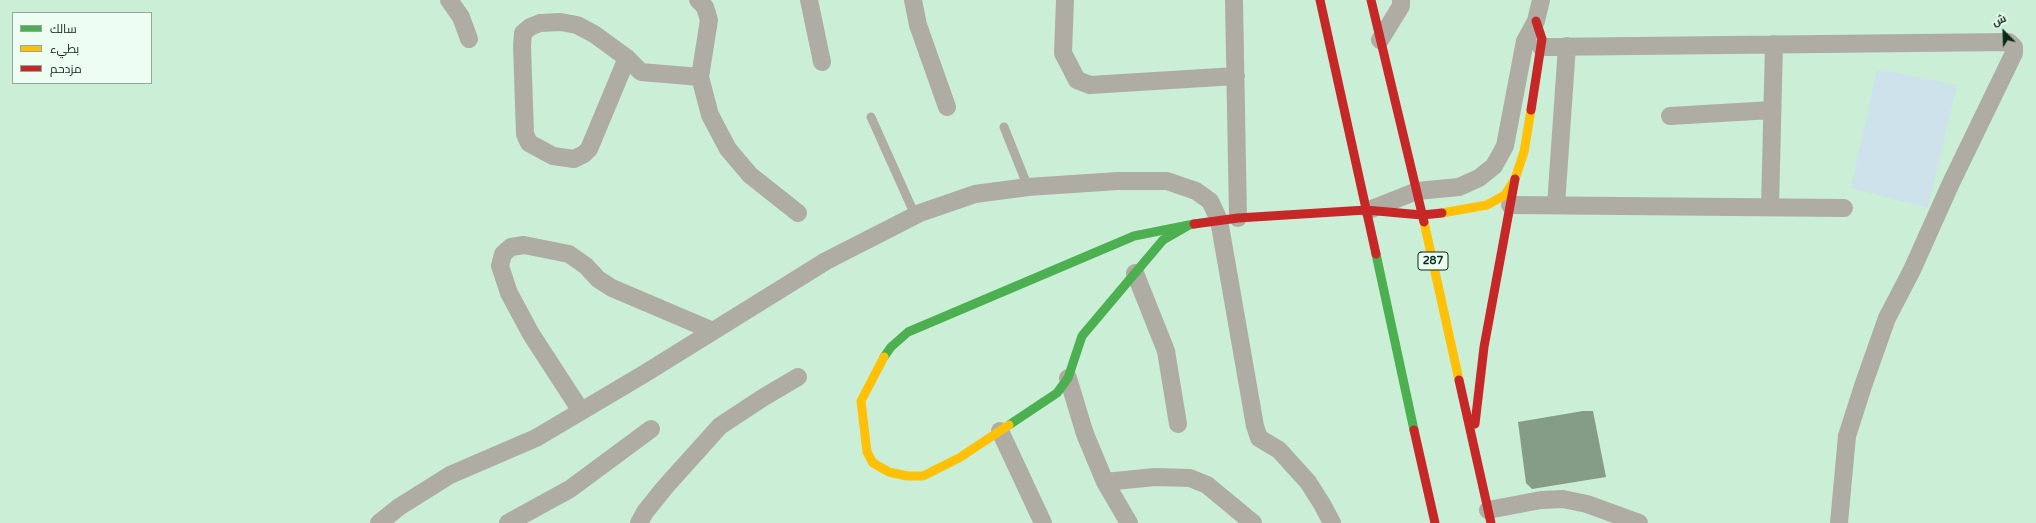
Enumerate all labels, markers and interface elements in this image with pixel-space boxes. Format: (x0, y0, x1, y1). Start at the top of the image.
legend (12, 12, 152, 84)
north arrow (1984, 12, 2024, 52)
text: ش (1990, 12, 2008, 29)
text: سالك (50, 22, 77, 36)
text: بطيء (50, 42, 79, 56)
text: مزدحم (50, 62, 82, 76)
road number: 287 (1418, 252, 1448, 270)

